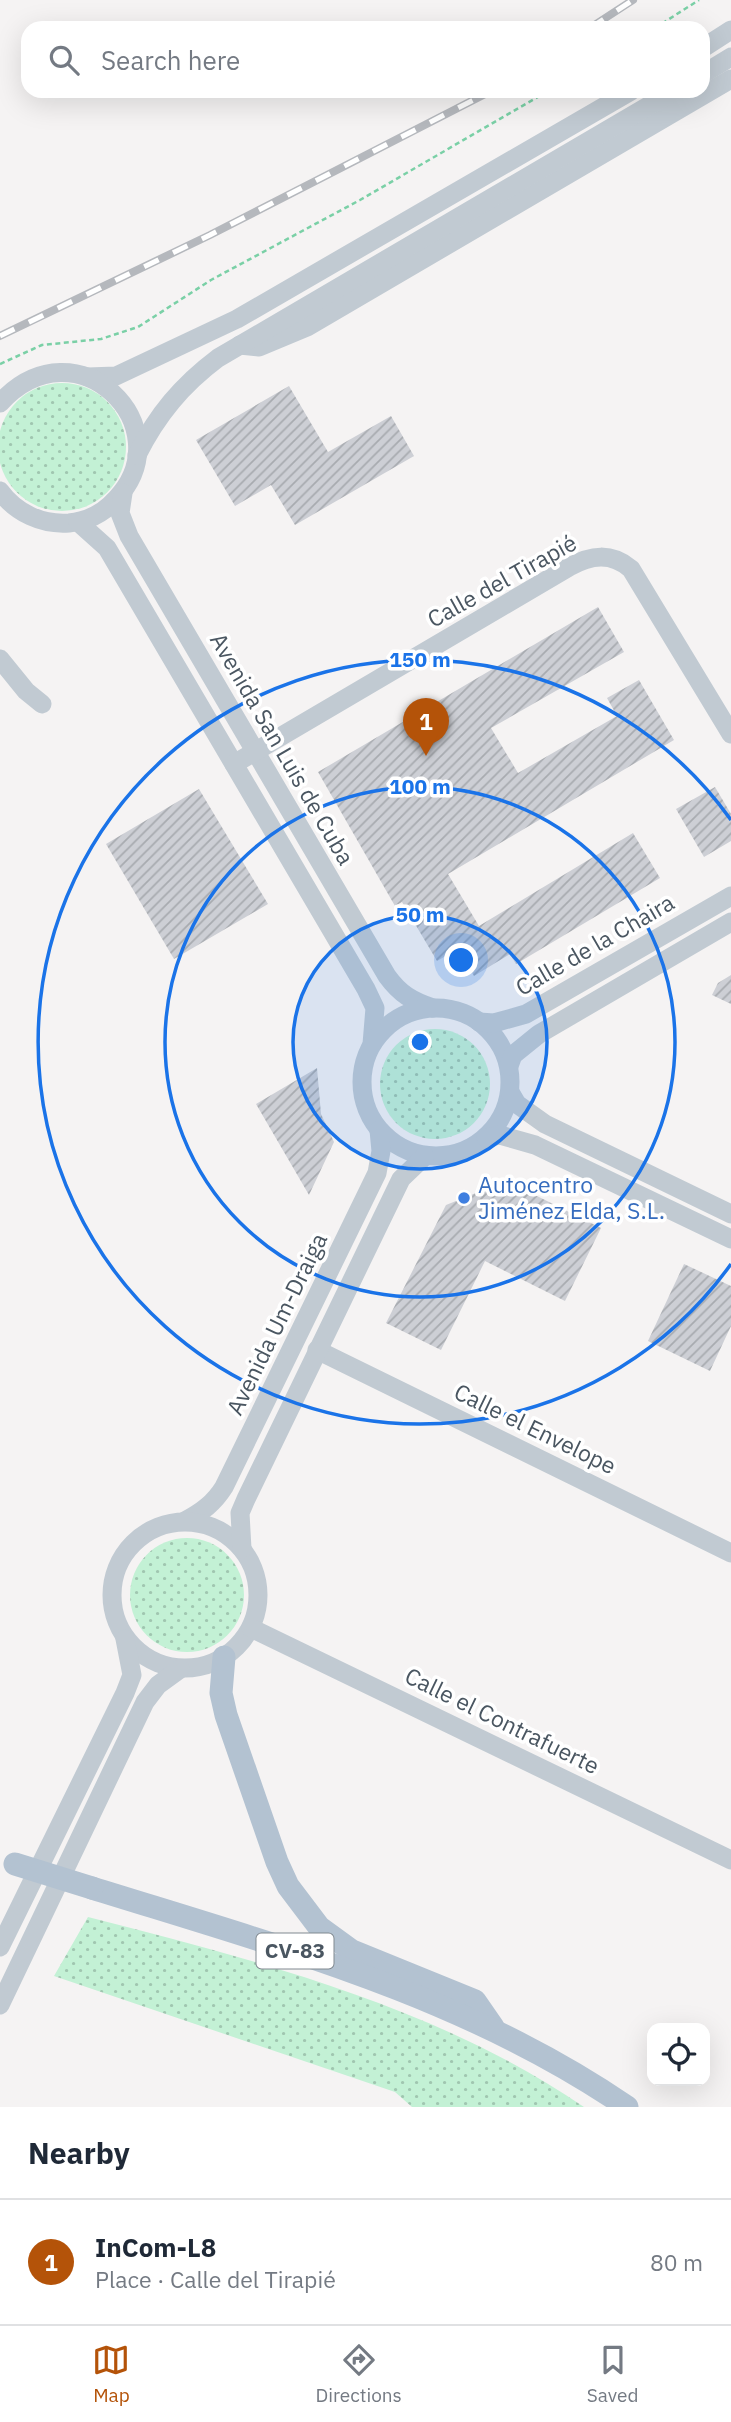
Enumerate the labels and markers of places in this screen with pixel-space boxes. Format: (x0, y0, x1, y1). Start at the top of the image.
pin: 1 (403, 698, 449, 756)
centre of rings (408, 1030, 432, 1054)
place label: Autocentro Jiménez Elda, S.L. (478, 1169, 665, 1225)
marker: Autocentro Jiménez Elda, S.L. (456, 1190, 472, 1206)

